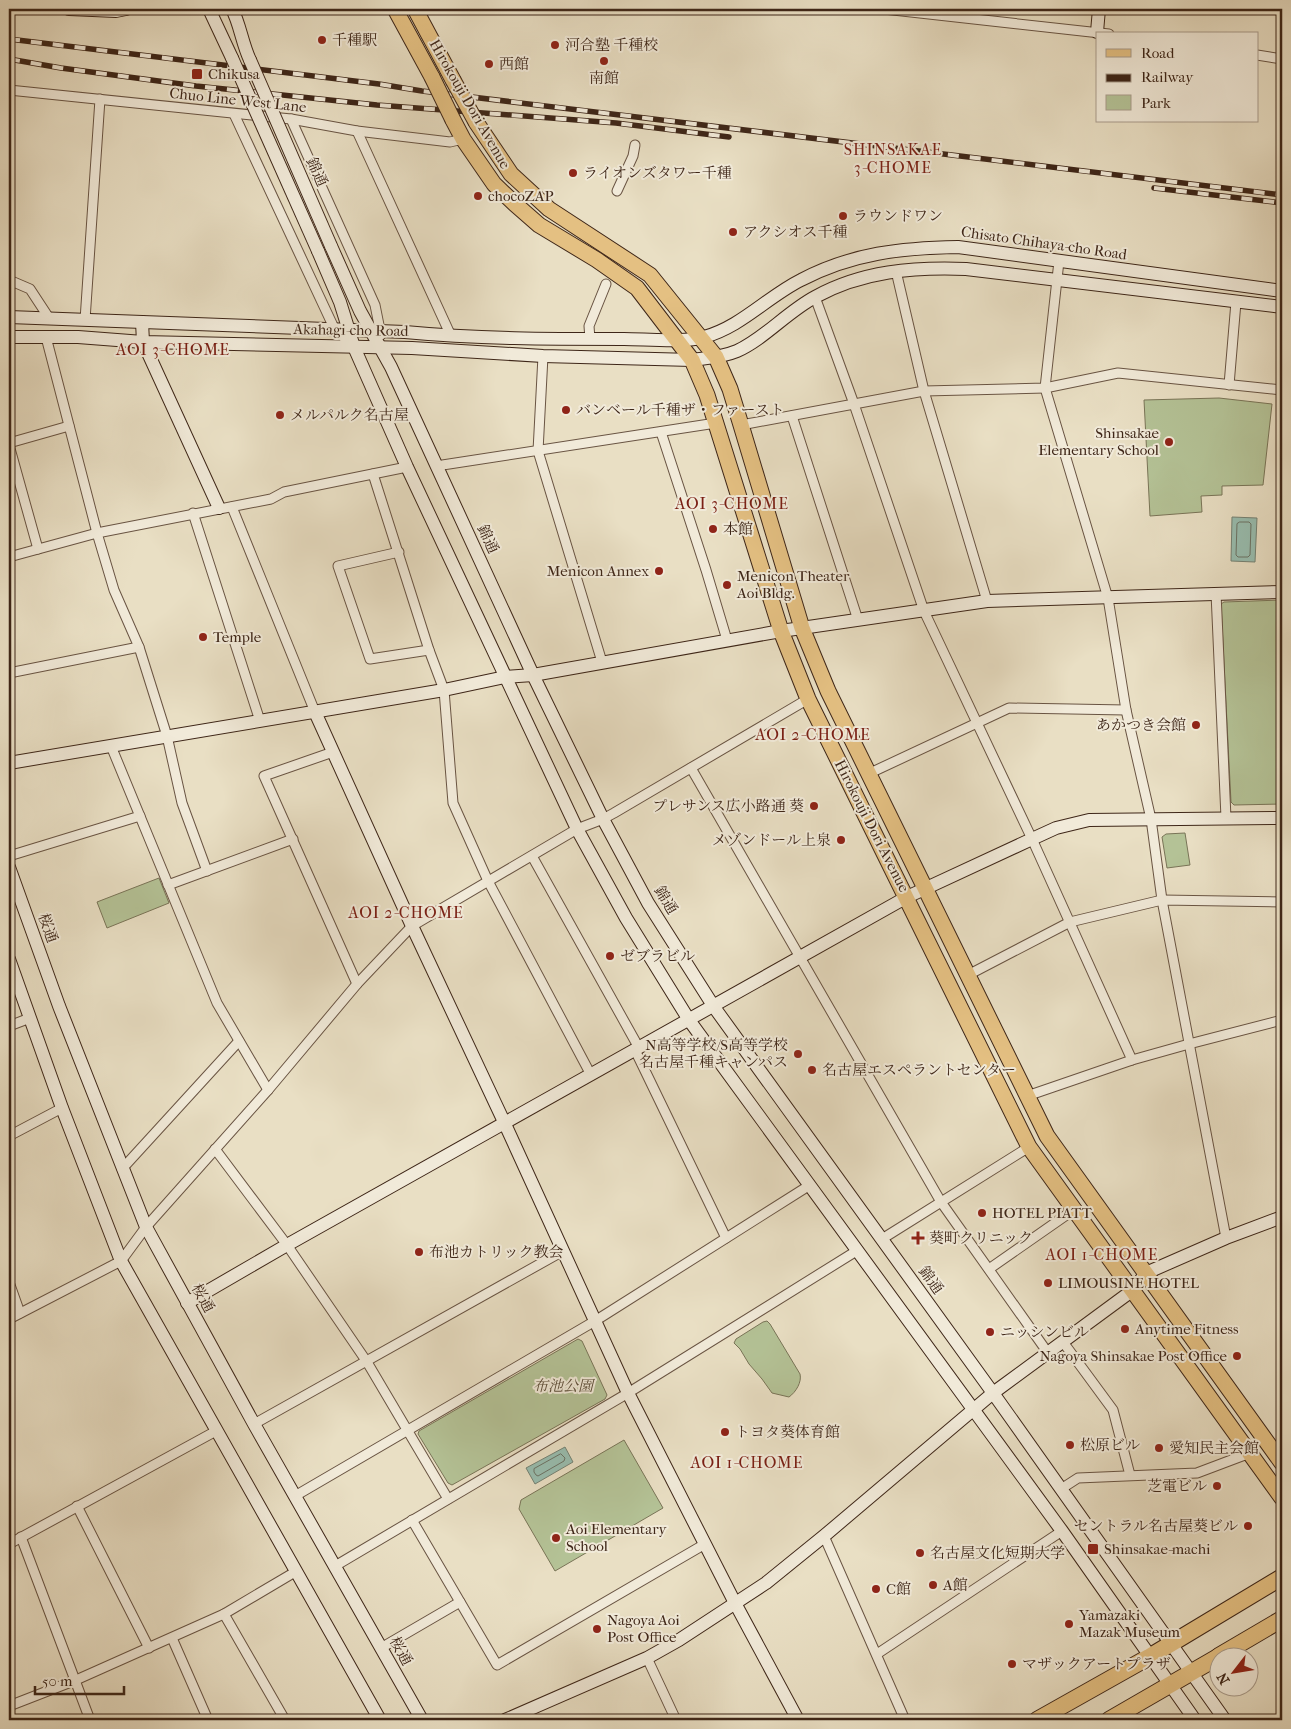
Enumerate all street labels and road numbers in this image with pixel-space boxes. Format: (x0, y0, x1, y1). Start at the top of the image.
street label: Hirokouji Dori Avenue (426, 36, 515, 172)
street label: Chuo Line West Lane (169, 84, 308, 116)
street label: 錦通 (303, 155, 331, 189)
street label: Chisato Chihaya-cho Road (960, 222, 1129, 264)
street label: Akahagi-cho Road (292, 320, 410, 340)
street label: 錦通 (474, 522, 502, 556)
street label: Hirokouji Dori Avenue (831, 757, 914, 896)
street label: 錦通 (651, 883, 681, 917)
street label: 桜通 (34, 911, 62, 945)
street label: 錦通 (915, 1263, 947, 1297)
street label: 桜通 (188, 1281, 218, 1315)
street label: 桜通 (386, 1634, 416, 1668)

